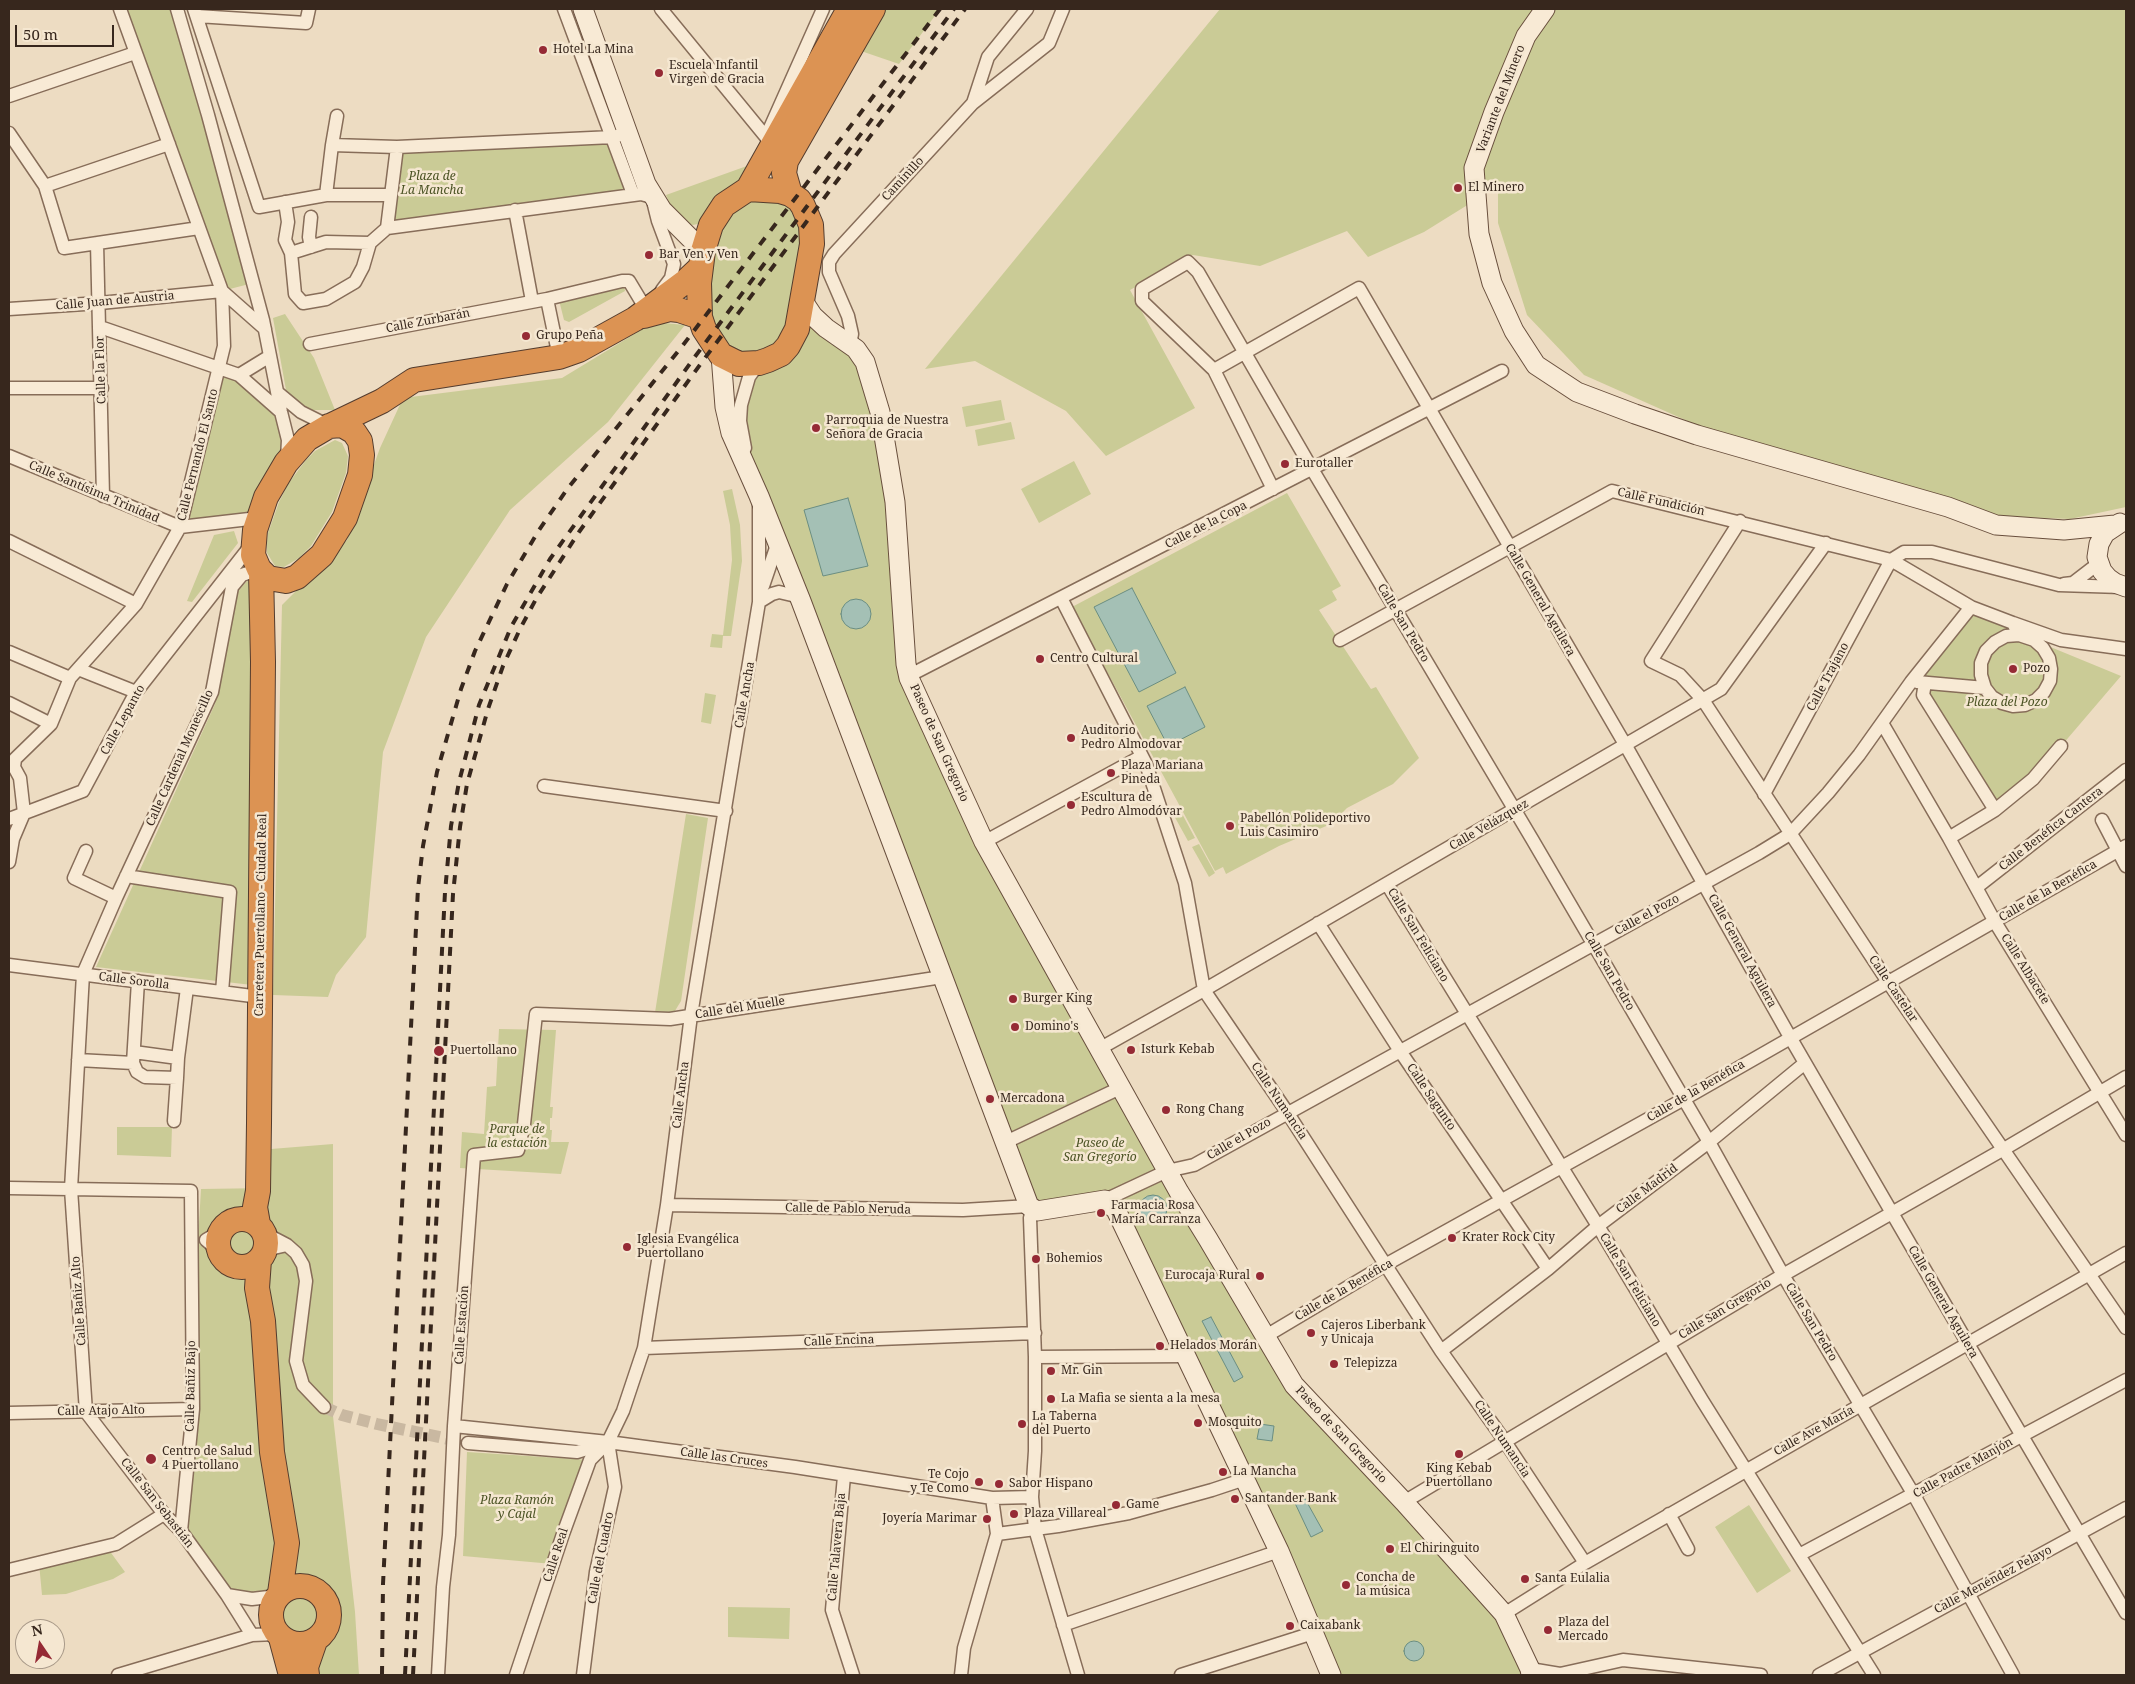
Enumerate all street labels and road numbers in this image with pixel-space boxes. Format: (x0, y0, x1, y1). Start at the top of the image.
street label: Variante del Minero (1474, 43, 1528, 155)
street label: Caminillo (879, 154, 927, 204)
street label: Calle Juan de Austria (55, 289, 175, 313)
street label: Calle Zurbarán (385, 306, 471, 336)
street label: Calle la Flor (93, 336, 109, 404)
street label: Calle Fernando El Santo (175, 387, 221, 523)
street label: Calle Santísima Trinidad (26, 458, 162, 526)
street label: Calle Fundición (1616, 485, 1706, 519)
street label: Calle de la Copa (1163, 498, 1249, 552)
street label: Calle General Aguilera (1502, 541, 1578, 659)
street label: Calle San Pedro (1374, 581, 1432, 665)
street label: Calle Trajano (1804, 640, 1852, 714)
street label: Calle Ancha (732, 660, 758, 730)
street label: Calle Lepanto (98, 682, 148, 758)
street label: Paseo de San Gregorio (907, 682, 971, 804)
street label: Calle Cardenal Monescillo (143, 688, 217, 828)
street label: Calle Benéfica Cantera (1996, 784, 2106, 874)
street label: Calle Velázquez (1447, 797, 1531, 853)
street label: Carretera Puertollano - Ciudad Real (252, 813, 270, 1017)
street label: Calle de la Benéfica (1996, 857, 2100, 925)
street label: Calle San Feliciano (1384, 885, 1452, 985)
street label: Calle el Pozo (1612, 891, 1682, 939)
street label: Calle General Aguilera (1705, 892, 1779, 1010)
street label: Calle San Pedro (1581, 929, 1637, 1013)
street label: Calle Albacete (1998, 931, 2052, 1007)
street label: Calle Castelar (1865, 953, 1921, 1025)
street label: Calle Sorolla (98, 970, 170, 992)
street label: Calle del Muelle (694, 994, 786, 1022)
street label: Calle de la Benéfica (1644, 1057, 1748, 1125)
street label: Calle Numancia (1248, 1060, 1310, 1142)
street label: Calle Ancha (670, 1061, 692, 1129)
street label: Calle Sagunto (1403, 1061, 1459, 1133)
street label: Calle el Pozo (1204, 1115, 1274, 1163)
street label: Calle Madrid (1613, 1161, 1681, 1217)
street label: Calle de Pablo Neruda (785, 1201, 911, 1217)
street label: Calle San Feliciano (1596, 1230, 1664, 1330)
street label: Calle General Aguilera (1905, 1243, 1981, 1361)
street label: Calle Bañiz Alto (69, 1256, 89, 1346)
street label: Calle de la Benéfica (1292, 1256, 1396, 1324)
street label: Calle San Gregorio (1676, 1276, 1774, 1342)
street label: Calle San Pedro (1782, 1280, 1840, 1364)
street label: Calle Estación (452, 1285, 472, 1365)
street label: Calle Encina (803, 1333, 875, 1349)
street label: Calle Bañiz Bajo (183, 1340, 199, 1432)
street label: Paseo de San Gregorio (1292, 1384, 1390, 1486)
street label: Calle Numancia (1471, 1398, 1533, 1480)
street label: Calle Atajo Alto (57, 1403, 145, 1419)
street label: Calle Ave María (1771, 1403, 1857, 1459)
street label: Calle Padre Manjón (1911, 1435, 2015, 1501)
street label: Calle las Cruces (679, 1445, 769, 1471)
street label: Calle San Sebastián (117, 1455, 197, 1551)
street label: Calle Talavera Baja (825, 1492, 849, 1602)
street label: Calle del Cuadro (585, 1511, 617, 1605)
street label: Calle Real (541, 1526, 571, 1584)
street label: Calle Menéndez Pelayo (1932, 1543, 2054, 1617)

